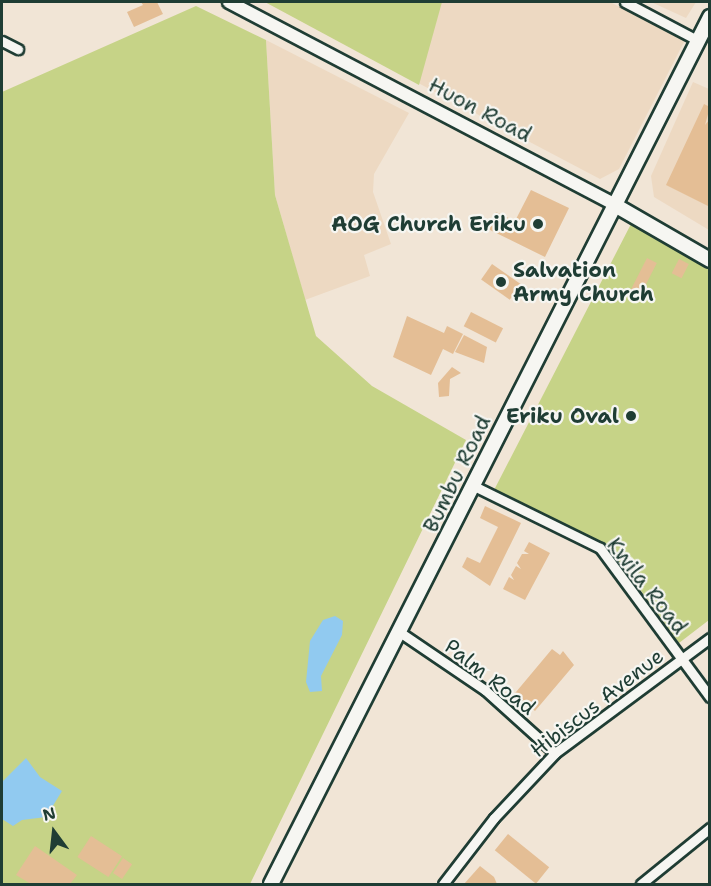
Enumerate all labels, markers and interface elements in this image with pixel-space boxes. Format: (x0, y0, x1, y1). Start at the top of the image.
street label: Huon Road (424, 72, 536, 148)
place label: AOG Church Eriku (331, 211, 526, 237)
marker: AOG Church Eriku (531, 217, 545, 231)
place label: Salvation Army Church (513, 257, 654, 307)
marker: Salvation Army Church (494, 275, 508, 289)
place label: Eriku Oval (506, 403, 619, 429)
marker: Eriku Oval (624, 409, 638, 423)
street label: Bumbu Road (418, 411, 496, 537)
street label: Kwila Road (602, 533, 692, 639)
street label: Palm Road (440, 634, 540, 720)
street label: Hibiscus Avenue (525, 643, 669, 763)
north arrow (24, 802, 84, 862)
text: N (40, 802, 58, 826)

